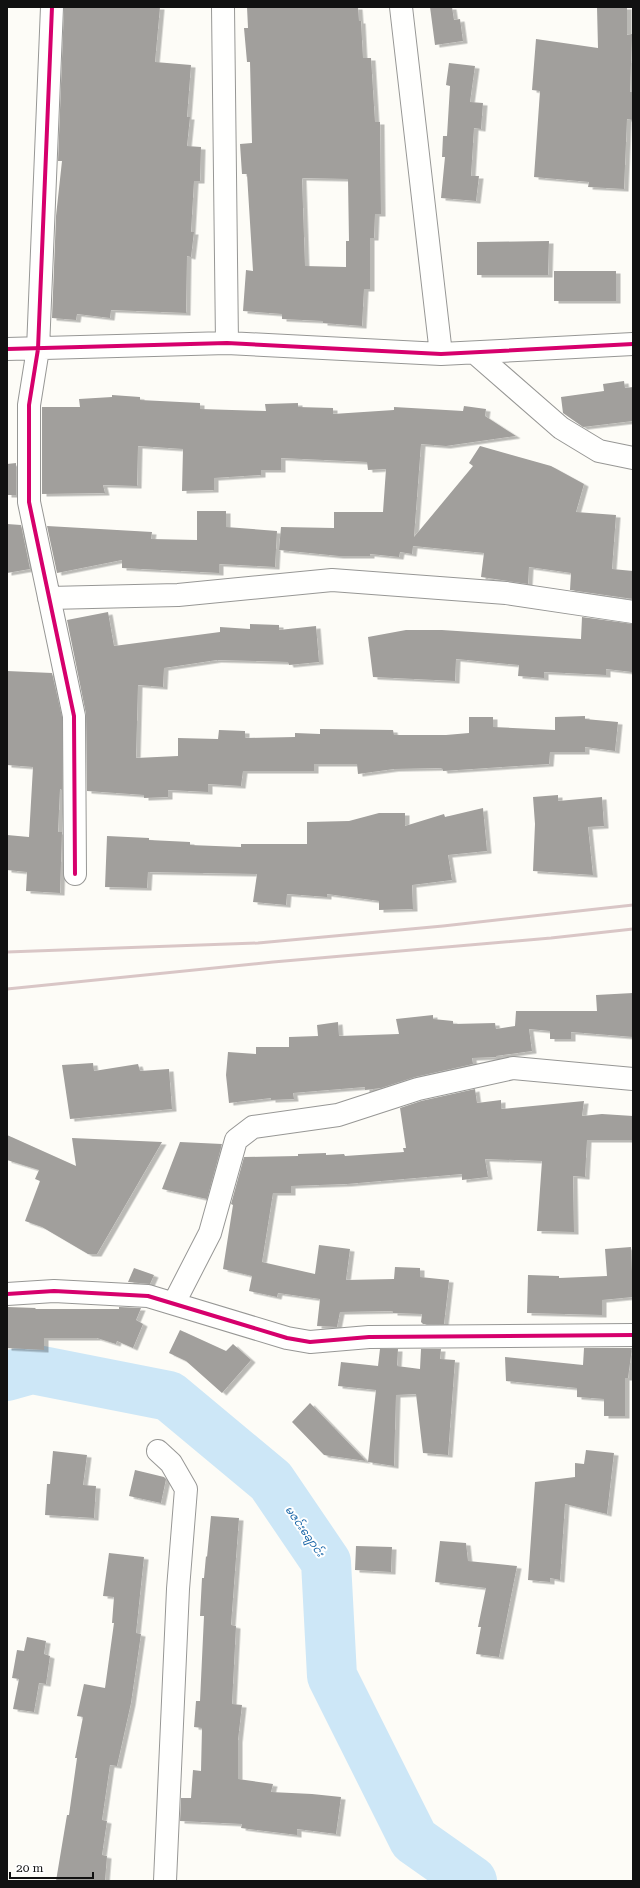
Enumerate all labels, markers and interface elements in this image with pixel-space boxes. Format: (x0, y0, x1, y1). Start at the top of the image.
water label: မဇင်းချောင်း (280, 1502, 329, 1562)
scale bar (10, 1854, 93, 1880)
text: 20 m (16, 1861, 43, 1875)

